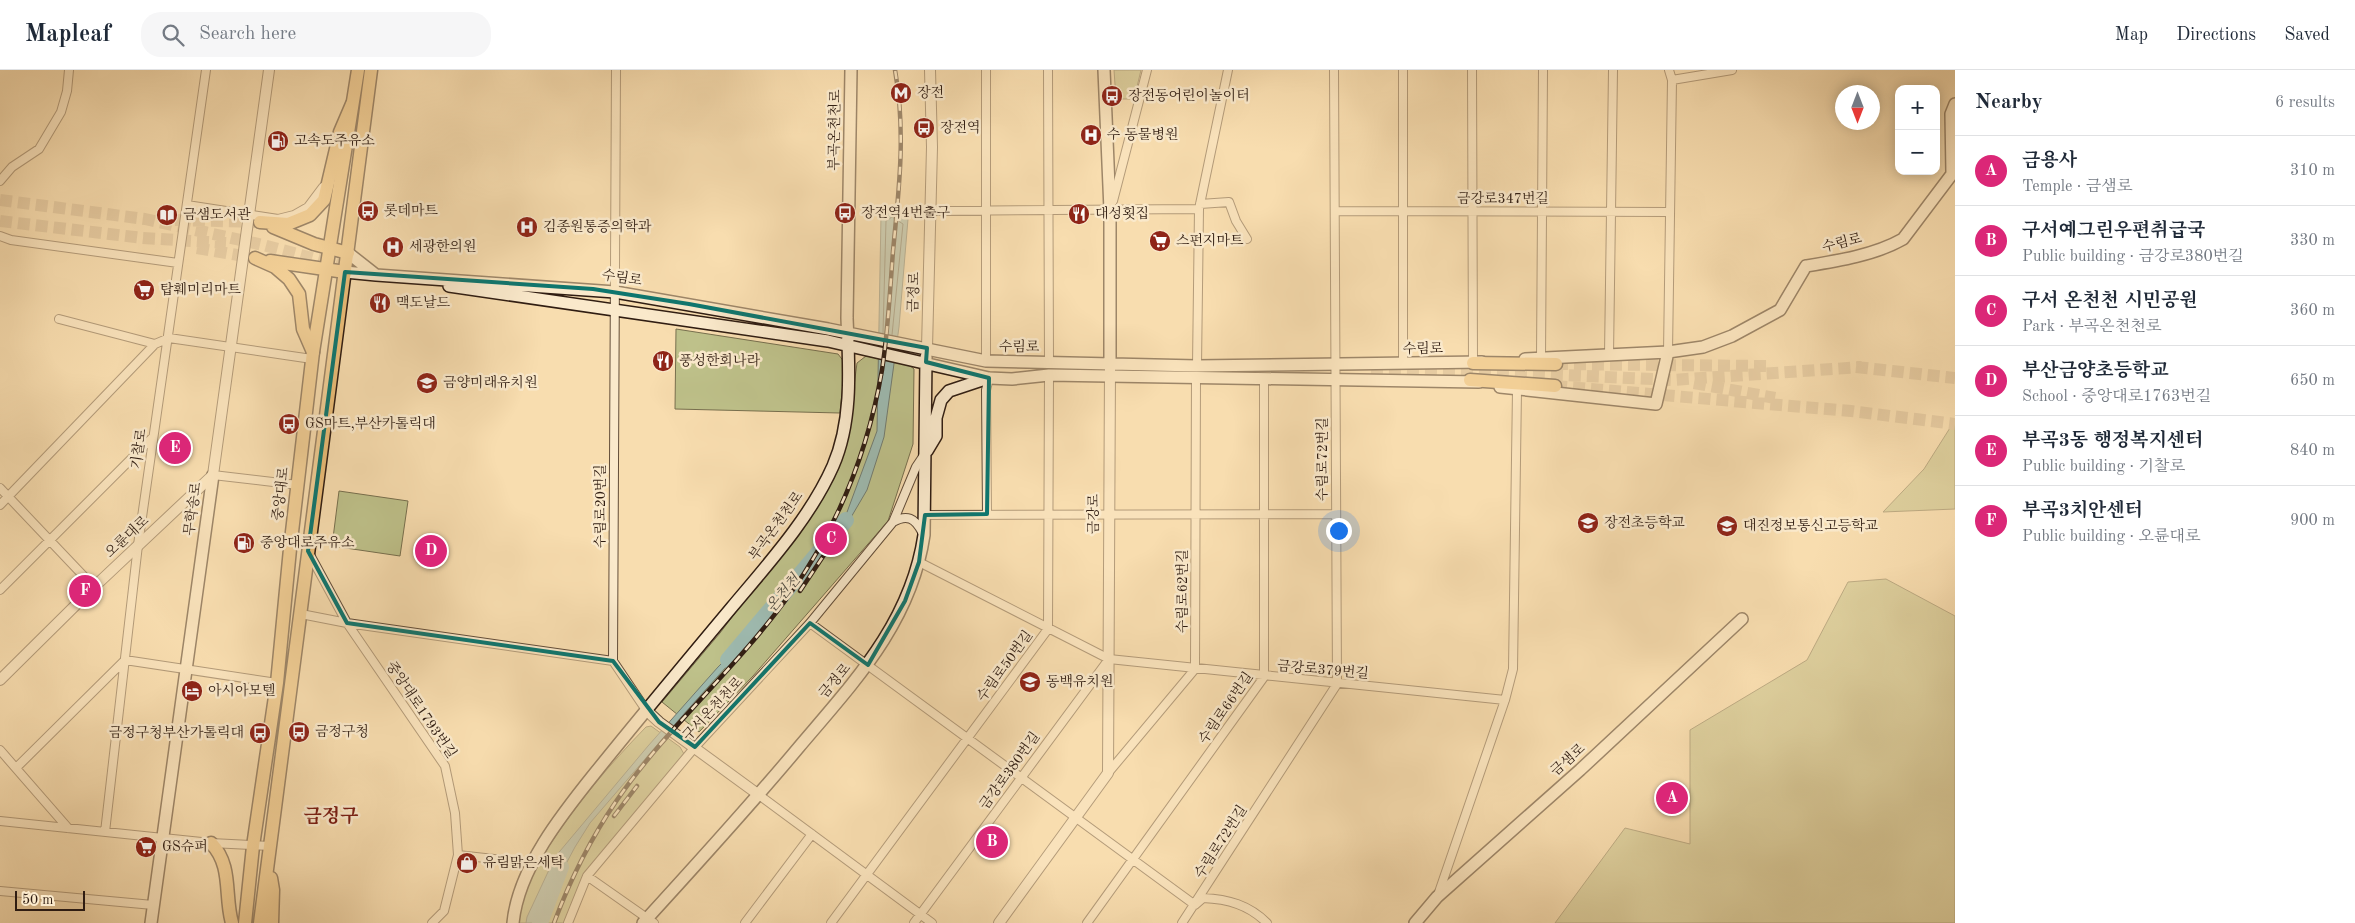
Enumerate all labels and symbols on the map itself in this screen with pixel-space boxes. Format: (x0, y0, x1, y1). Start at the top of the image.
metro station icon: 장전 (889, 81, 913, 105)
bus stop icon: 장전동어린이놀이터 (1100, 84, 1124, 108)
place label: 장전 (917, 85, 944, 100)
north arrow (1835, 85, 1880, 130)
place label: 장전동어린이놀이터 (1128, 88, 1250, 103)
street label: 부곡온천천로 (826, 89, 843, 171)
bus stop icon: 장전역 (912, 116, 936, 140)
place label: 장전역 (940, 120, 981, 135)
hospital icon: 수 동물병원 (1079, 123, 1103, 147)
place label: 수 동물병원 (1107, 127, 1179, 142)
fuel station icon: 고속도주유소 (266, 129, 290, 153)
place label: 고속도주유소 (294, 133, 376, 148)
street label: 금강로347번길 (1457, 191, 1549, 206)
bus stop icon: 롯데마트 (356, 199, 380, 223)
bus stop icon: 장전역4번출구 (833, 201, 857, 225)
restaurant icon: 대성횟집 (1067, 202, 1091, 226)
library icon: 금샘도서관 (155, 203, 179, 227)
place label: 롯데마트 (384, 203, 439, 218)
place label: 장전역4번출구 (861, 205, 951, 220)
place label: 대성횟집 (1095, 206, 1149, 221)
place label: 금샘도서관 (183, 207, 251, 222)
hospital icon: 김종원통증의학과 (515, 215, 539, 239)
place label: 김종원통증의학과 (543, 219, 652, 234)
supermarket icon: 스펀지마트 (1148, 229, 1172, 253)
street label: 수림로 (1820, 230, 1864, 255)
place label: 스펀지마트 (1176, 233, 1244, 248)
hospital icon: 세광한의원 (381, 235, 405, 259)
place label: 세광한의원 (409, 239, 477, 254)
street label: 수림로 (601, 267, 644, 288)
street label: 금정로 (905, 271, 922, 313)
supermarket icon: 탑훼미리마트 (132, 278, 156, 302)
place label: 탑훼미리마트 (160, 282, 242, 297)
restaurant icon: 맥도날드 (368, 291, 392, 315)
place label: 맥도날드 (396, 295, 451, 310)
street label: 수림로 (999, 339, 1040, 354)
street label: 수림로 (1403, 341, 1444, 356)
restaurant icon: 풍성한회나라 (651, 349, 675, 373)
place label: 풍성한회나라 (679, 353, 761, 368)
school or university icon: 금양미래유치원 (415, 371, 439, 395)
place label: 금양미래유치원 (443, 375, 538, 390)
bus stop icon: GS마트,부산카톨릭대 (277, 412, 301, 436)
place label: GS마트,부산카톨릭대 (305, 416, 436, 431)
street label: 수림로72번길 (1315, 417, 1330, 501)
street label: 기찰로 (128, 427, 149, 470)
pin: E (159, 429, 191, 467)
street label: 수림로20번길 (593, 464, 608, 548)
street label: 중앙대로 (270, 466, 291, 522)
street label: 무학송로 (181, 481, 204, 537)
street label: 부곡온천천로 (746, 488, 806, 563)
street label: 금강로 (1086, 493, 1101, 534)
school or university icon: 장전초등학교 (1576, 511, 1600, 535)
street label: 오륜대로 (102, 512, 152, 561)
school or university icon: 대진정보통신고등학교 (1715, 514, 1739, 538)
place label: 장전초등학교 (1604, 515, 1686, 530)
your location (1326, 518, 1352, 544)
place label: 대진정보통신고등학교 (1743, 518, 1879, 533)
pin: C (815, 520, 847, 558)
fuel station icon: 중앙대로주유소 (232, 531, 256, 555)
pin: D (415, 532, 447, 570)
place label: 중앙대로주유소 (260, 535, 355, 550)
street label: 수림로62번길 (1175, 549, 1190, 633)
water label: 온천천 (763, 570, 805, 615)
pin: F (69, 572, 101, 610)
street label: 수림로50번길 (974, 627, 1035, 704)
street label: 중앙대로1793번길 (383, 658, 459, 761)
street label: 금강로379번길 (1277, 658, 1370, 681)
street label: 금정로 (816, 660, 854, 701)
street label: 수림로66번길 (1195, 669, 1256, 746)
school or university icon: 동백유치원 (1018, 670, 1042, 694)
street label: 구서온천천로 (679, 674, 746, 743)
place label: 동백유치원 (1046, 674, 1114, 689)
hotel icon: 아시아모텔 (180, 679, 204, 703)
place label: 아시아모텔 (208, 683, 276, 698)
bus stop icon: 금정구청 (287, 720, 311, 744)
bus stop icon: 금정구청부산가톨릭대 (248, 721, 272, 745)
place label: 금정구청 (315, 724, 369, 739)
place label: 금정구청부산가톨릭대 (109, 725, 244, 740)
street label: 금강로380번길 (976, 729, 1043, 812)
street label: 금샘로 (1548, 740, 1588, 779)
pin: A (1656, 779, 1688, 817)
street label: 수림로72번길 (1191, 802, 1250, 881)
district label: 금정구 (303, 805, 359, 827)
pin: B (976, 823, 1008, 861)
supermarket icon: GS슈퍼 (134, 835, 158, 859)
place label: GS슈퍼 (162, 839, 208, 854)
shop icon: 유림맑은세탁 (455, 851, 479, 875)
place label: 유림맑은세탁 (483, 855, 565, 870)
scale bar (15, 888, 85, 911)

